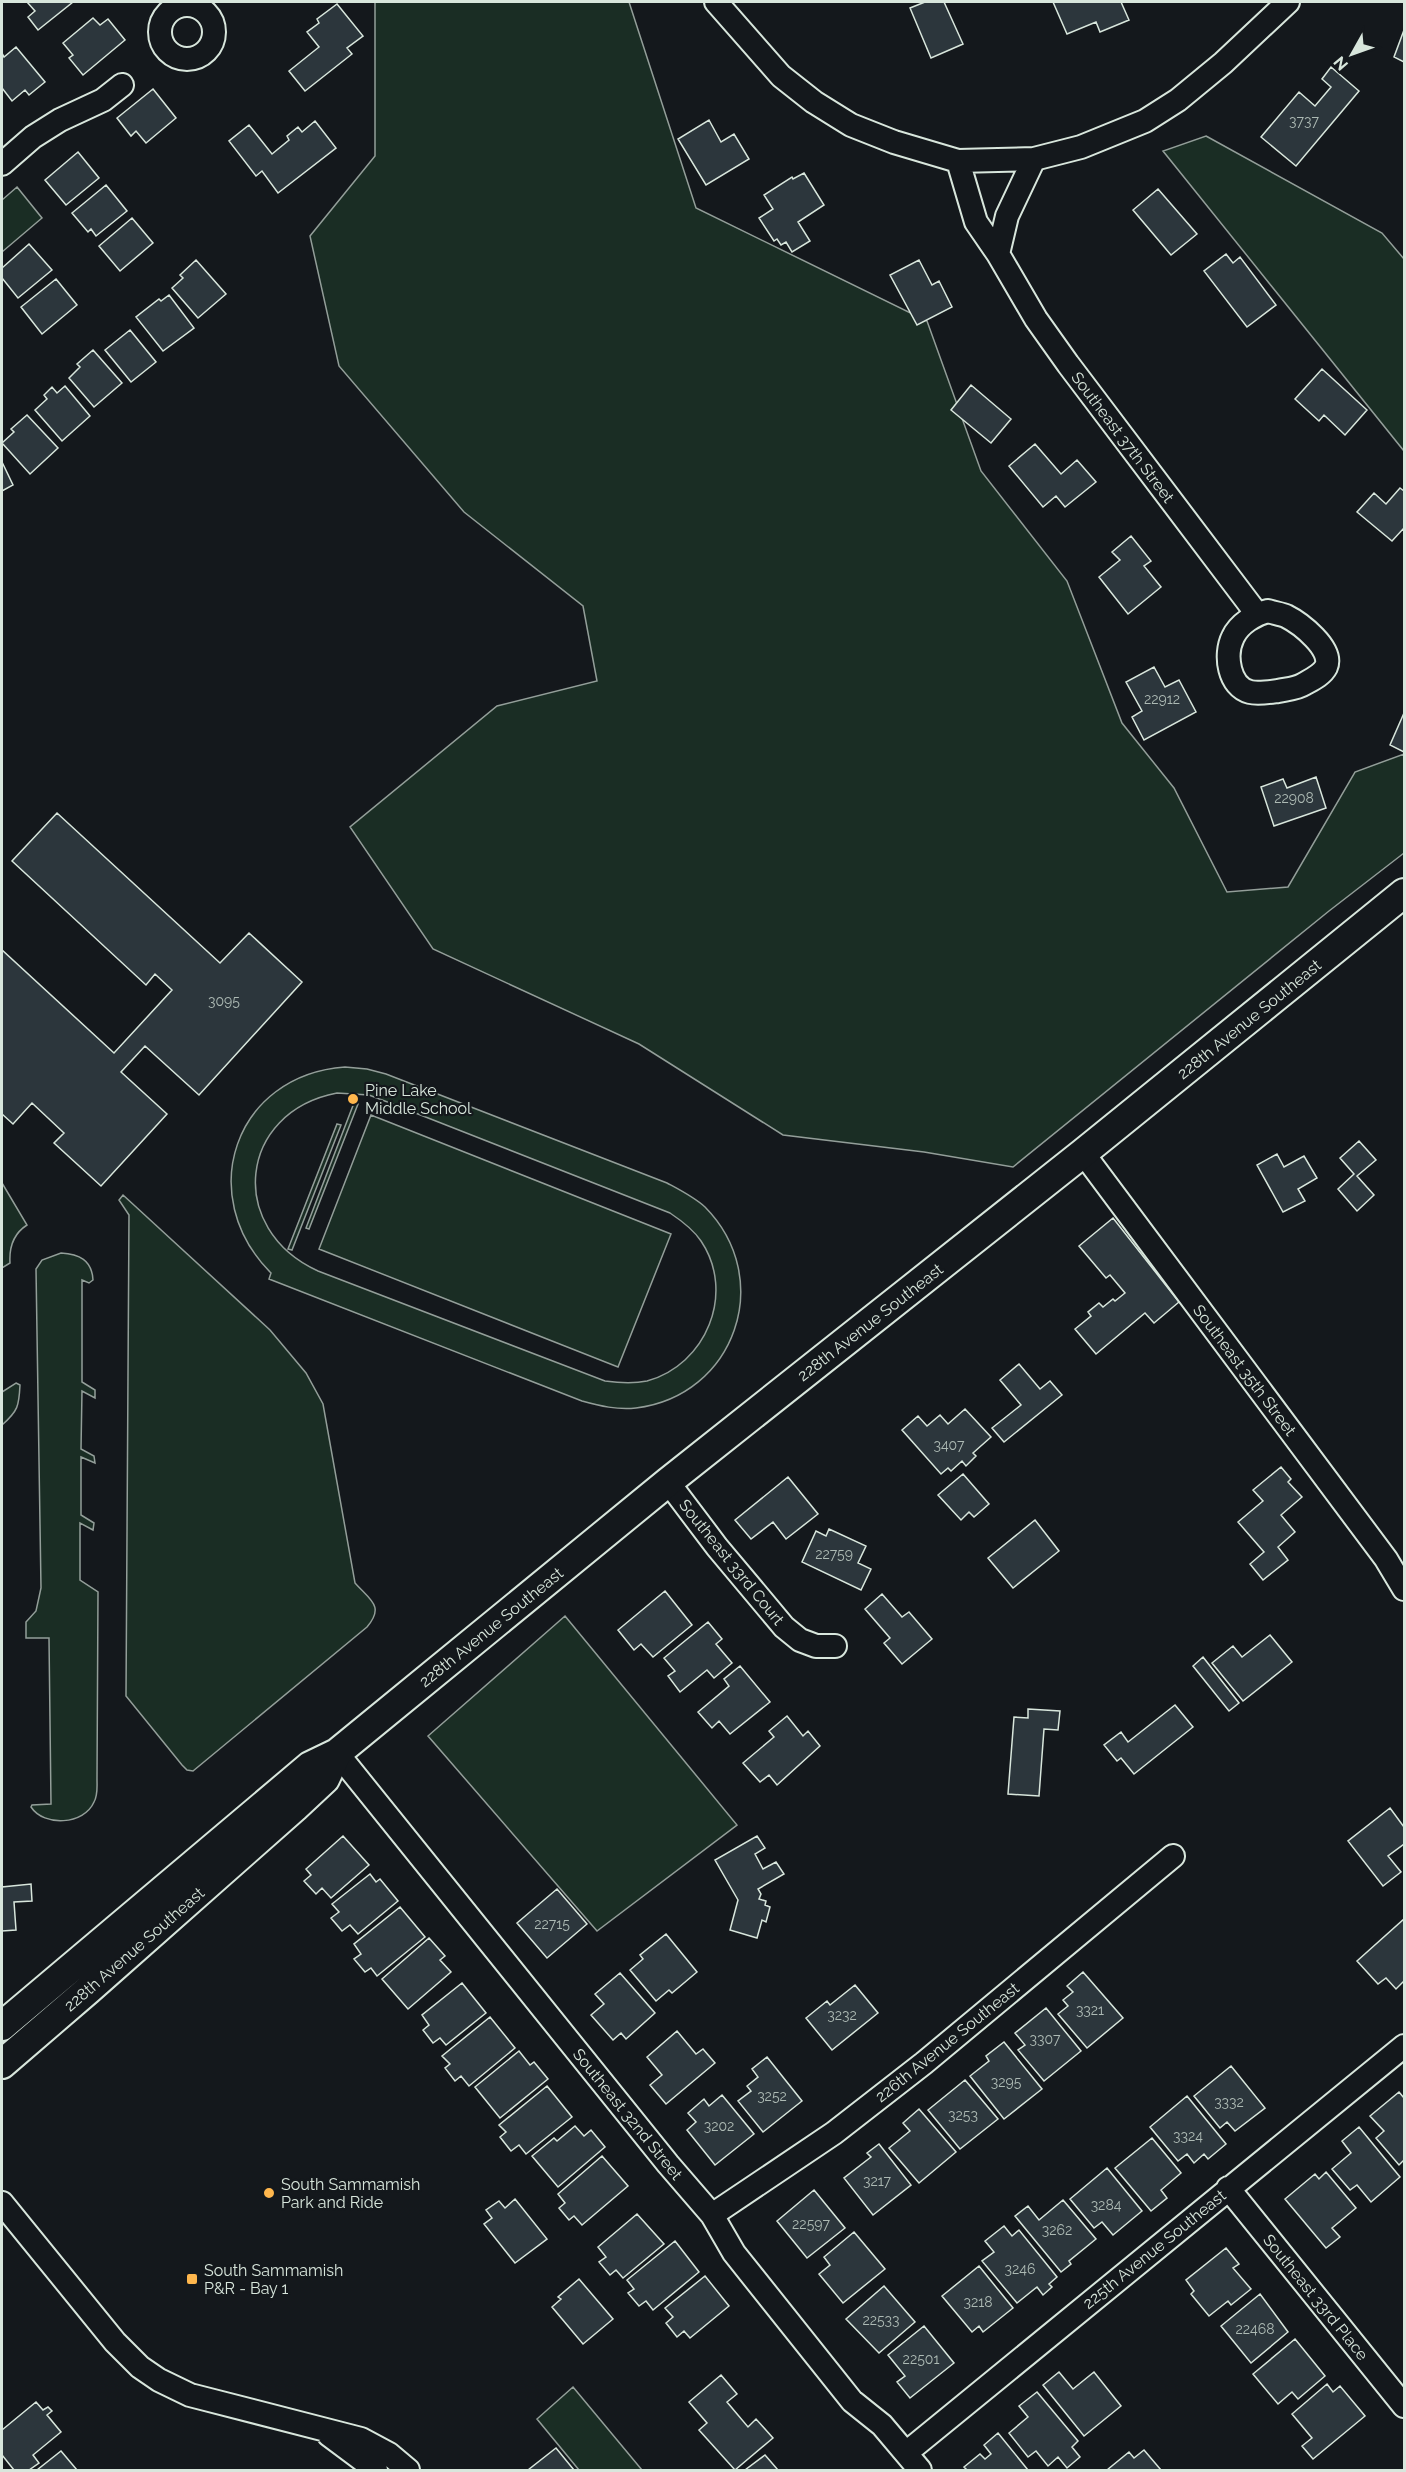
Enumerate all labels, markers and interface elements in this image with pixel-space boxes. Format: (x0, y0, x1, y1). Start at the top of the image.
north arrow (1322, 24, 1382, 84)
text: N (1330, 53, 1352, 74)
house number: 3737 (1289, 113, 1319, 129)
street label: Southeast 37th Street (1067, 368, 1178, 507)
house number: 22912 (1144, 691, 1180, 707)
house number: 22908 (1274, 790, 1314, 806)
street label: 228th Avenue Southeast (1174, 955, 1325, 1083)
house number: 3095 (208, 993, 240, 1009)
place label: Pine Lake Middle School (365, 1081, 472, 1118)
marker: Pine Lake Middle School (346, 1092, 360, 1106)
street label: 228th Avenue Southeast (794, 1259, 947, 1385)
street label: Southeast 35th Street (1189, 1301, 1300, 1440)
house number: 3407 (933, 1437, 965, 1453)
street label: Southeast 33rd Court (675, 1496, 789, 1629)
house number: 22759 (815, 1546, 853, 1562)
street label: 228th Avenue Southeast (416, 1563, 567, 1691)
street label: 228th Avenue Southeast (60, 1883, 209, 2015)
house number: 22715 (534, 1916, 570, 1932)
street label: 226th Avenue Southeast (872, 1978, 1024, 2106)
house number: 3321 (1076, 2002, 1104, 2018)
house number: 3232 (827, 2007, 857, 2023)
house number: 3307 (1030, 2031, 1061, 2047)
street label: Southeast 32nd Street (569, 2045, 687, 2184)
house number: 3295 (991, 2074, 1022, 2090)
house number: 3252 (757, 2088, 787, 2104)
house number: 3332 (1214, 2094, 1244, 2110)
house number: 3253 (948, 2107, 978, 2123)
house number: 3202 (704, 2118, 734, 2134)
house number: 3324 (1173, 2128, 1203, 2144)
house number: 3217 (863, 2173, 892, 2189)
place label: South Sammamish Park and Ride (281, 2175, 420, 2212)
street label: 225th Avenue Southeast (1079, 2185, 1230, 2313)
marker: South Sammamish Park and Ride (262, 2186, 276, 2200)
house number: 3284 (1091, 2197, 1122, 2213)
house number: 22597 (792, 2216, 830, 2232)
house number: 3262 (1042, 2222, 1072, 2238)
street label: Southeast 33rd Place (1259, 2231, 1372, 2364)
place label: South Sammamish P&R - Bay 1 (204, 2261, 343, 2298)
house number: 3246 (1005, 2261, 1035, 2277)
marker: South Sammamish P&R - Bay 1 (185, 2272, 199, 2286)
house number: 3218 (963, 2294, 993, 2310)
house number: 22533 (862, 2312, 900, 2328)
house number: 22468 (1236, 2321, 1274, 2337)
house number: 22501 (903, 2351, 939, 2367)

